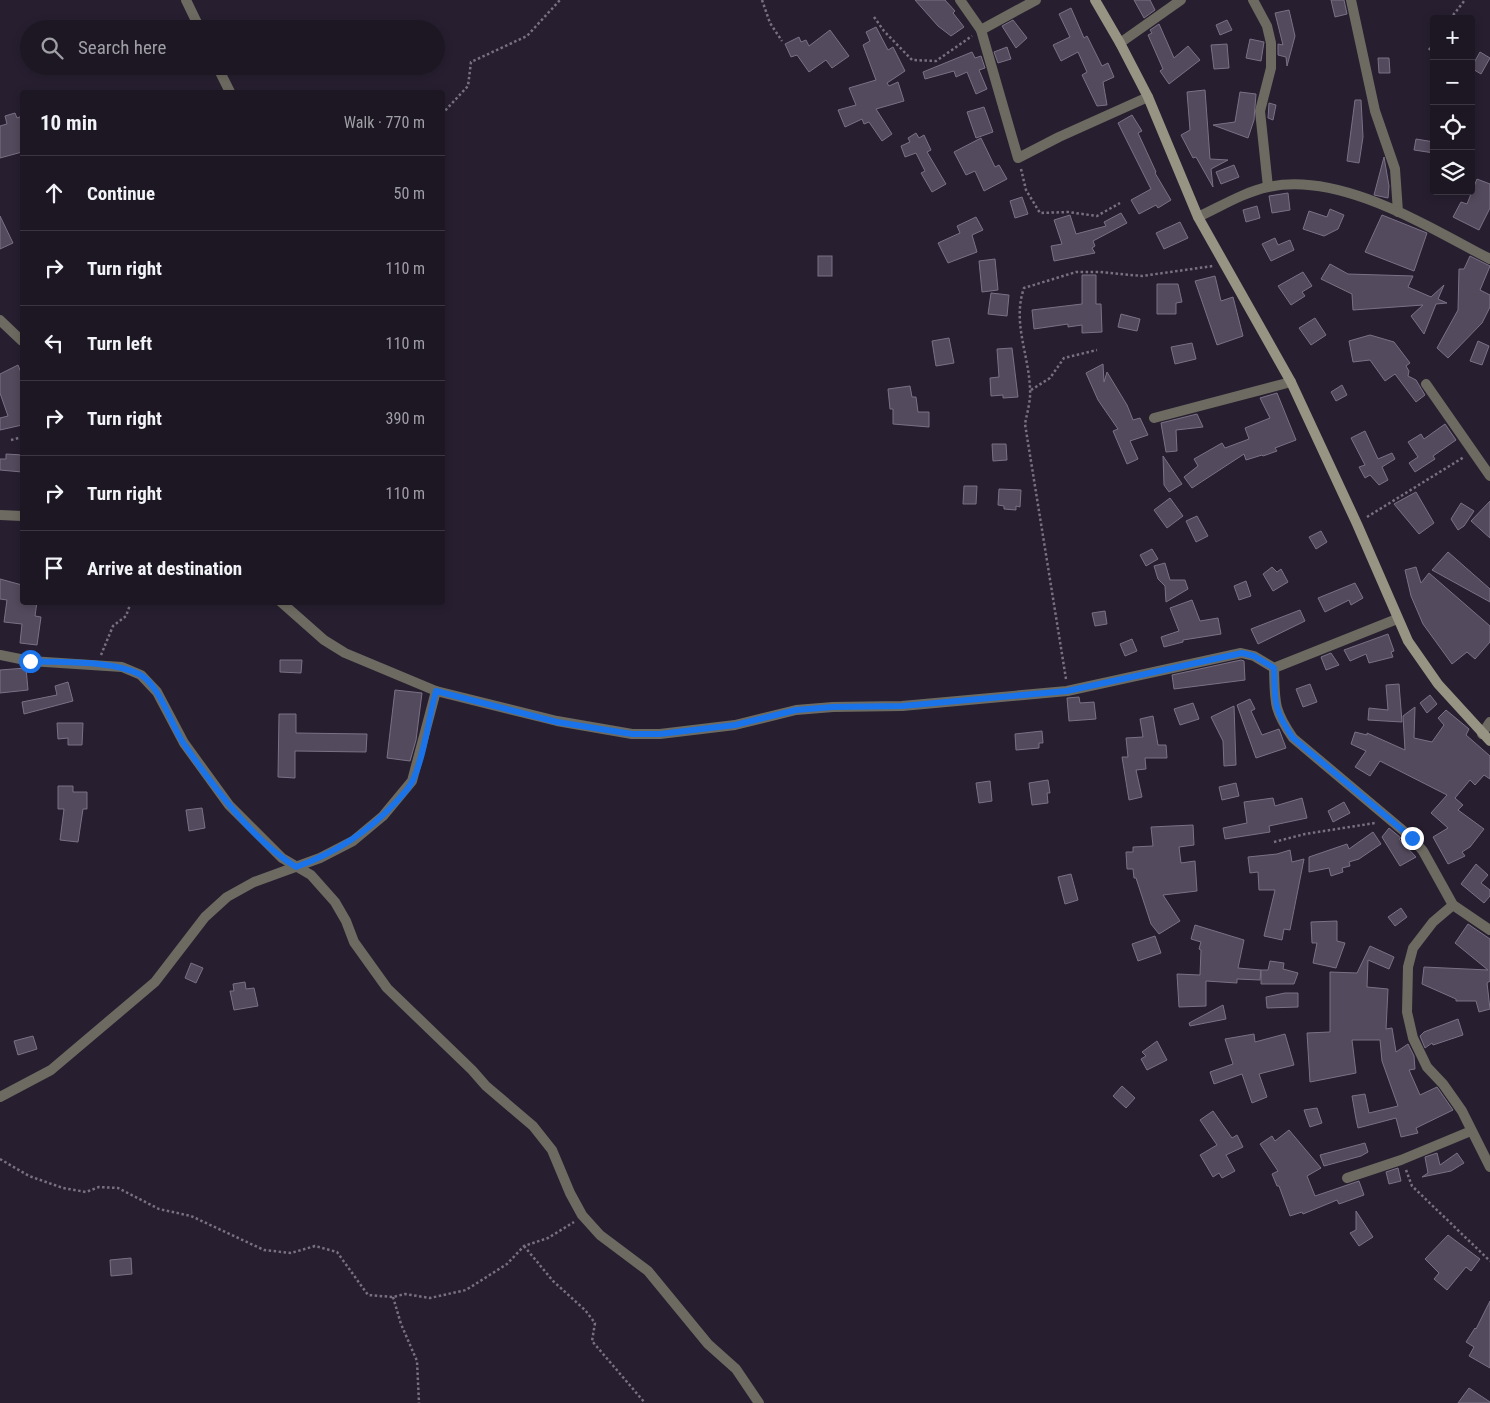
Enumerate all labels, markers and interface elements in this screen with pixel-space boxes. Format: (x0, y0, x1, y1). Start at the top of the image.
map controls (1430, 15, 1475, 195)
button: + (1430, 15, 1475, 60)
search box (20, 20, 445, 75)
icon: search (38, 34, 66, 62)
text: Search here (78, 36, 166, 59)
button: − (1430, 60, 1475, 105)
button: locate (1430, 105, 1475, 150)
text: 10 min (40, 111, 97, 135)
text: Walk · 770 m (344, 113, 425, 132)
button: layers (1430, 150, 1475, 195)
icon: ahead (40, 179, 68, 207)
text: Continue (87, 182, 155, 205)
text: 50 m (393, 184, 425, 203)
icon: right (40, 254, 68, 282)
text: Turn right (87, 257, 162, 280)
text: 110 m (386, 259, 425, 278)
icon: left (40, 329, 68, 357)
text: Turn left (87, 332, 152, 355)
text: 110 m (386, 334, 425, 353)
icon: right (40, 404, 68, 432)
text: Turn right (87, 407, 162, 430)
text: 390 m (386, 409, 425, 428)
icon: right (40, 479, 68, 507)
text: Turn right (87, 482, 162, 505)
text: 110 m (386, 484, 425, 503)
icon: arrive (40, 554, 68, 582)
text: Arrive at destination (87, 557, 242, 580)
route start (19, 650, 42, 673)
route end (1401, 827, 1424, 850)

